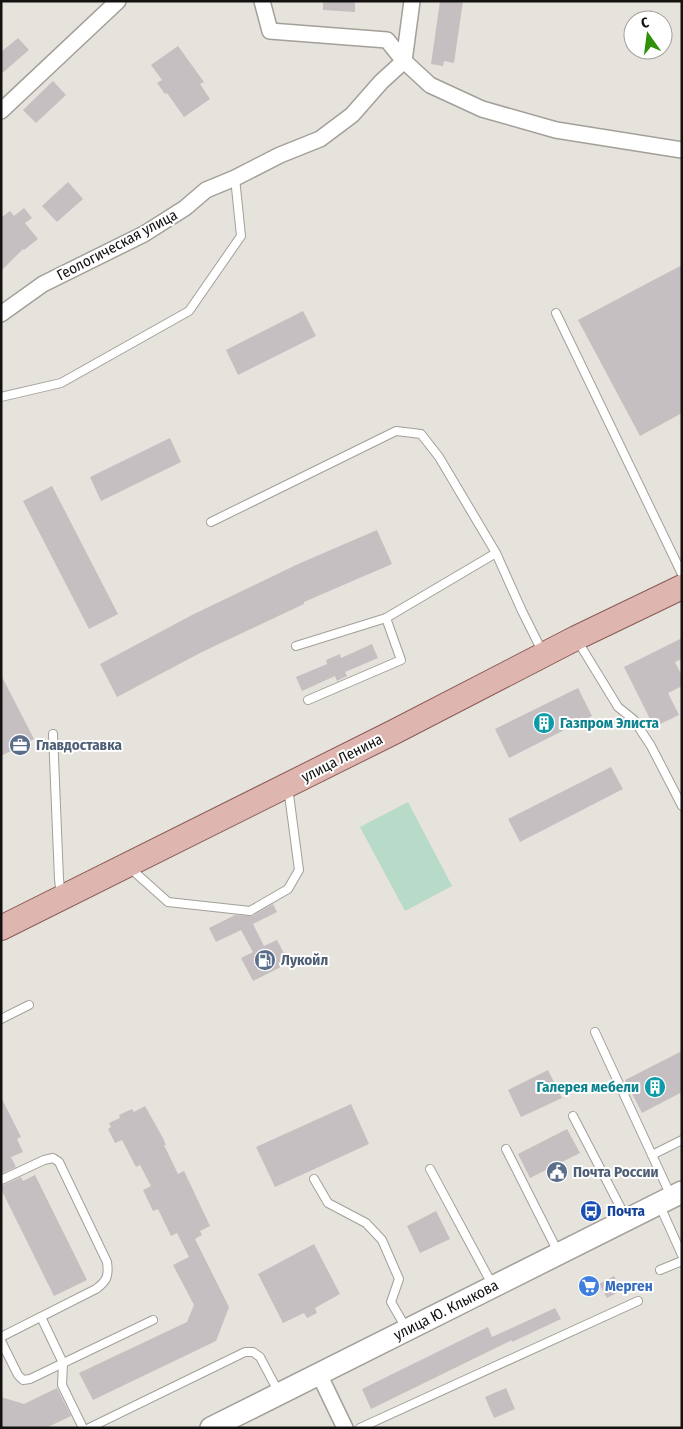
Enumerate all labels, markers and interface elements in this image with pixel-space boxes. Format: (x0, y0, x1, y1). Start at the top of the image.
north arrow (623, 10, 673, 60)
text: С (639, 14, 651, 32)
street label: Геологическая улица (54, 206, 180, 284)
building icon: Газпром Элиста (532, 711, 556, 735)
place label: Газпром Элиста (560, 714, 660, 732)
street label: улица Ленина (298, 730, 386, 786)
office icon: Главдоставка (8, 733, 32, 757)
place label: Главдоставка (36, 736, 122, 754)
fuel station icon: Лукойл (253, 948, 277, 972)
place label: Лукойл (281, 951, 328, 969)
building icon: Галерея мебели (643, 1075, 667, 1099)
place label: Галерея мебели (537, 1078, 639, 1096)
public building icon: Почта России (545, 1160, 569, 1184)
place label: Почта России (573, 1163, 659, 1181)
bus stop icon: Почта (579, 1199, 603, 1223)
place label: Почта (607, 1202, 645, 1220)
supermarket icon: Мерген (577, 1274, 601, 1298)
street label: улица Ю. Клыкова (391, 1276, 501, 1344)
place label: Мерген (605, 1277, 653, 1295)

